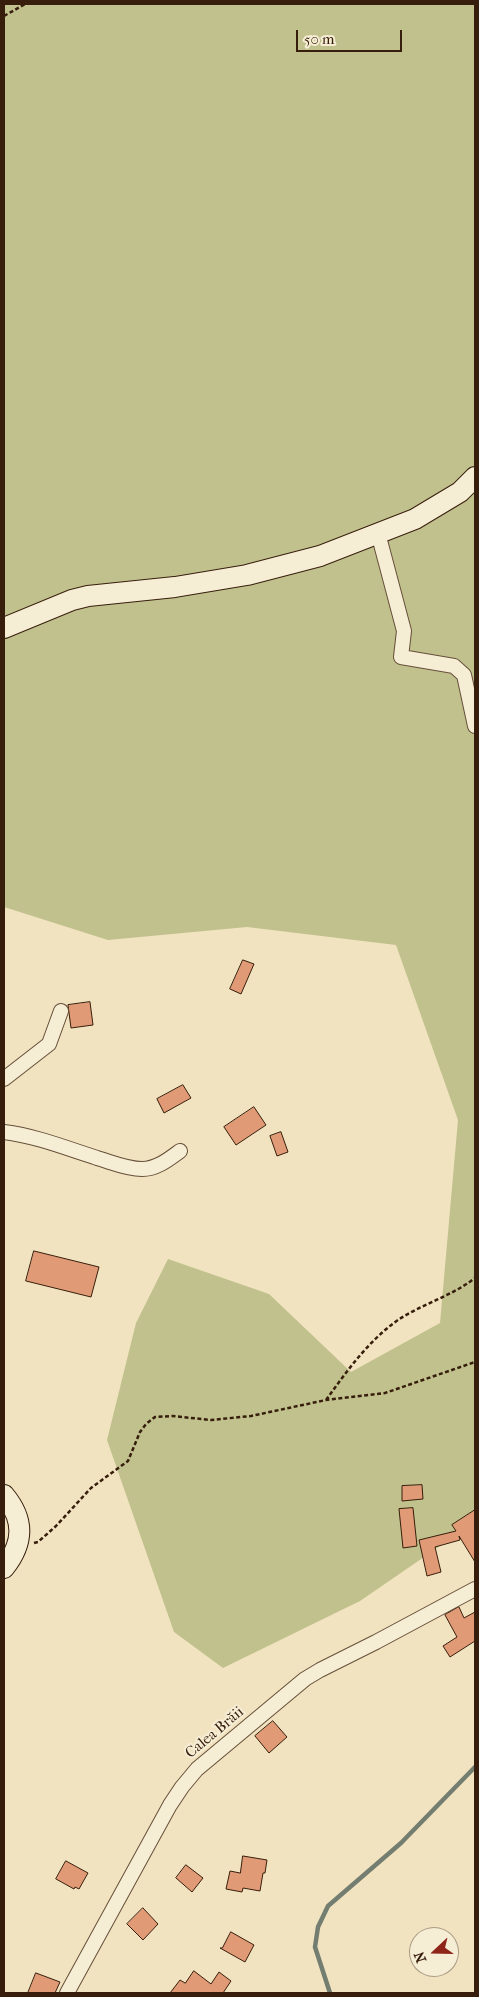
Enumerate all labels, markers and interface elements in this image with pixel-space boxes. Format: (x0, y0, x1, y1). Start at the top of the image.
scale bar (299, 20, 405, 52)
text: 50 m (304, 30, 334, 48)
street label: Calea Brăii (182, 1703, 248, 1763)
north arrow (409, 1927, 459, 1977)
text: N (411, 1949, 430, 1965)

